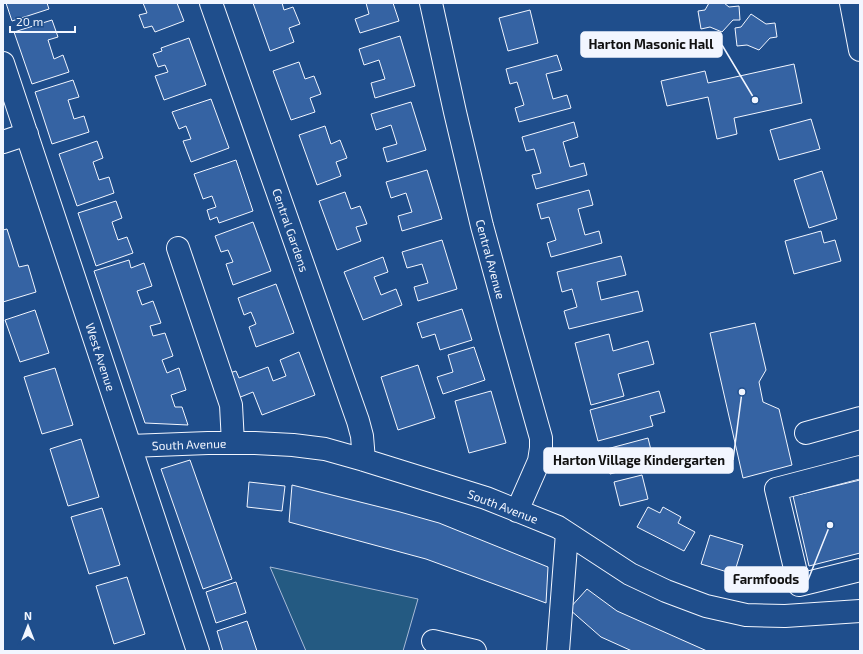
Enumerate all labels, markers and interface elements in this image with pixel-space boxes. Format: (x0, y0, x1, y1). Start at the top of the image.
scale bar (10, 8, 75, 34)
text: 20 m (16, 14, 43, 28)
callout: Harton Masonic Hall (581, 32, 722, 57)
text: Harton Masonic Hall (588, 36, 714, 52)
street label: Central Gardens (270, 186, 312, 274)
street label: Central Avenue (474, 218, 508, 300)
street label: West Avenue (83, 321, 119, 393)
street label: South Avenue (152, 436, 226, 452)
callout: Harton Village Kindergarten (544, 448, 733, 473)
text: Harton Village Kindergarten (553, 452, 725, 468)
street label: South Avenue (466, 486, 540, 526)
callout: Farmfoods (725, 567, 808, 592)
text: Farmfoods (733, 571, 799, 587)
north arrow (8, 606, 48, 646)
text: N (24, 609, 32, 622)

